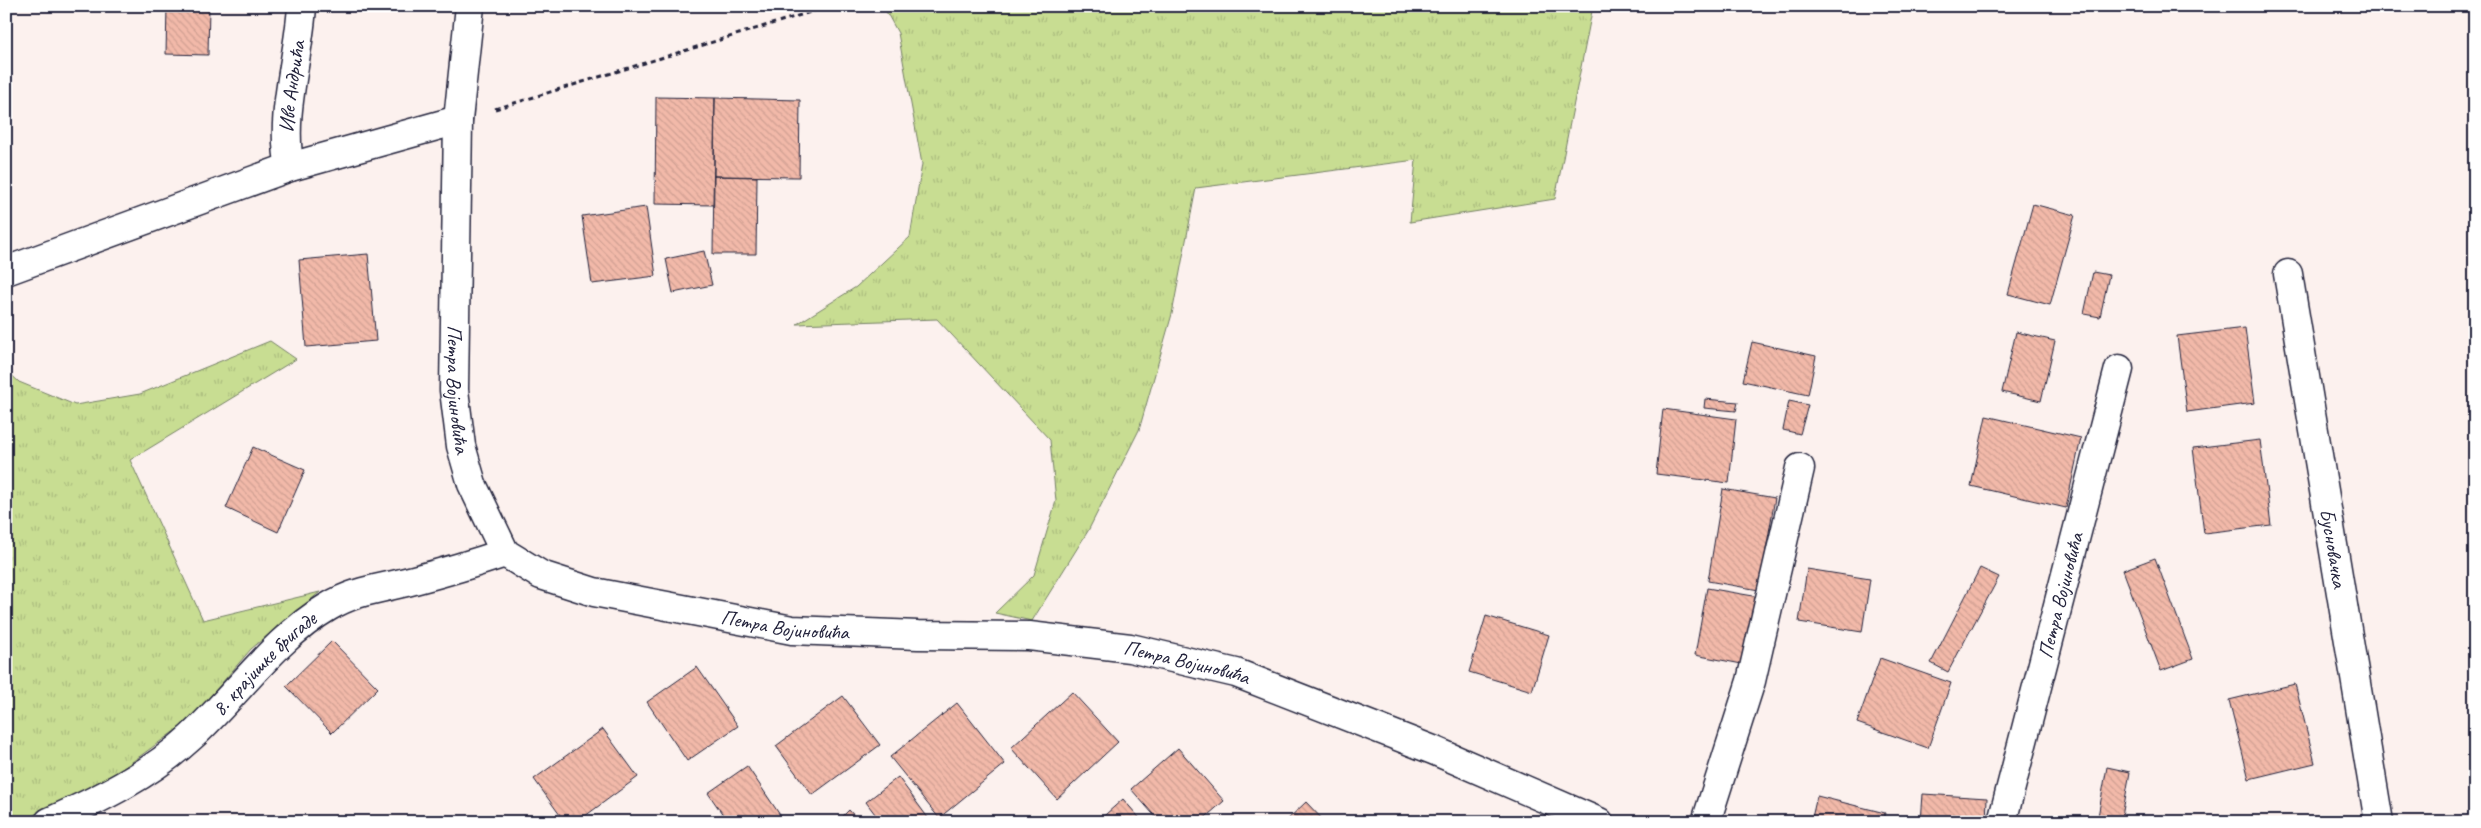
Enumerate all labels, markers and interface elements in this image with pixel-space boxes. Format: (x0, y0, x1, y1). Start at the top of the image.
street label: Иве Андрића (274, 37, 311, 133)
street label: Петра Војиновића (441, 325, 476, 458)
street label: Бусновачка (2314, 507, 2353, 592)
street label: Петра Војиновића (2032, 528, 2090, 661)
street label: Петра Војиновића (719, 604, 851, 645)
street label: 8. крајишке бригаде (206, 605, 322, 721)
street label: Петра Војиновића (1121, 634, 1255, 691)

